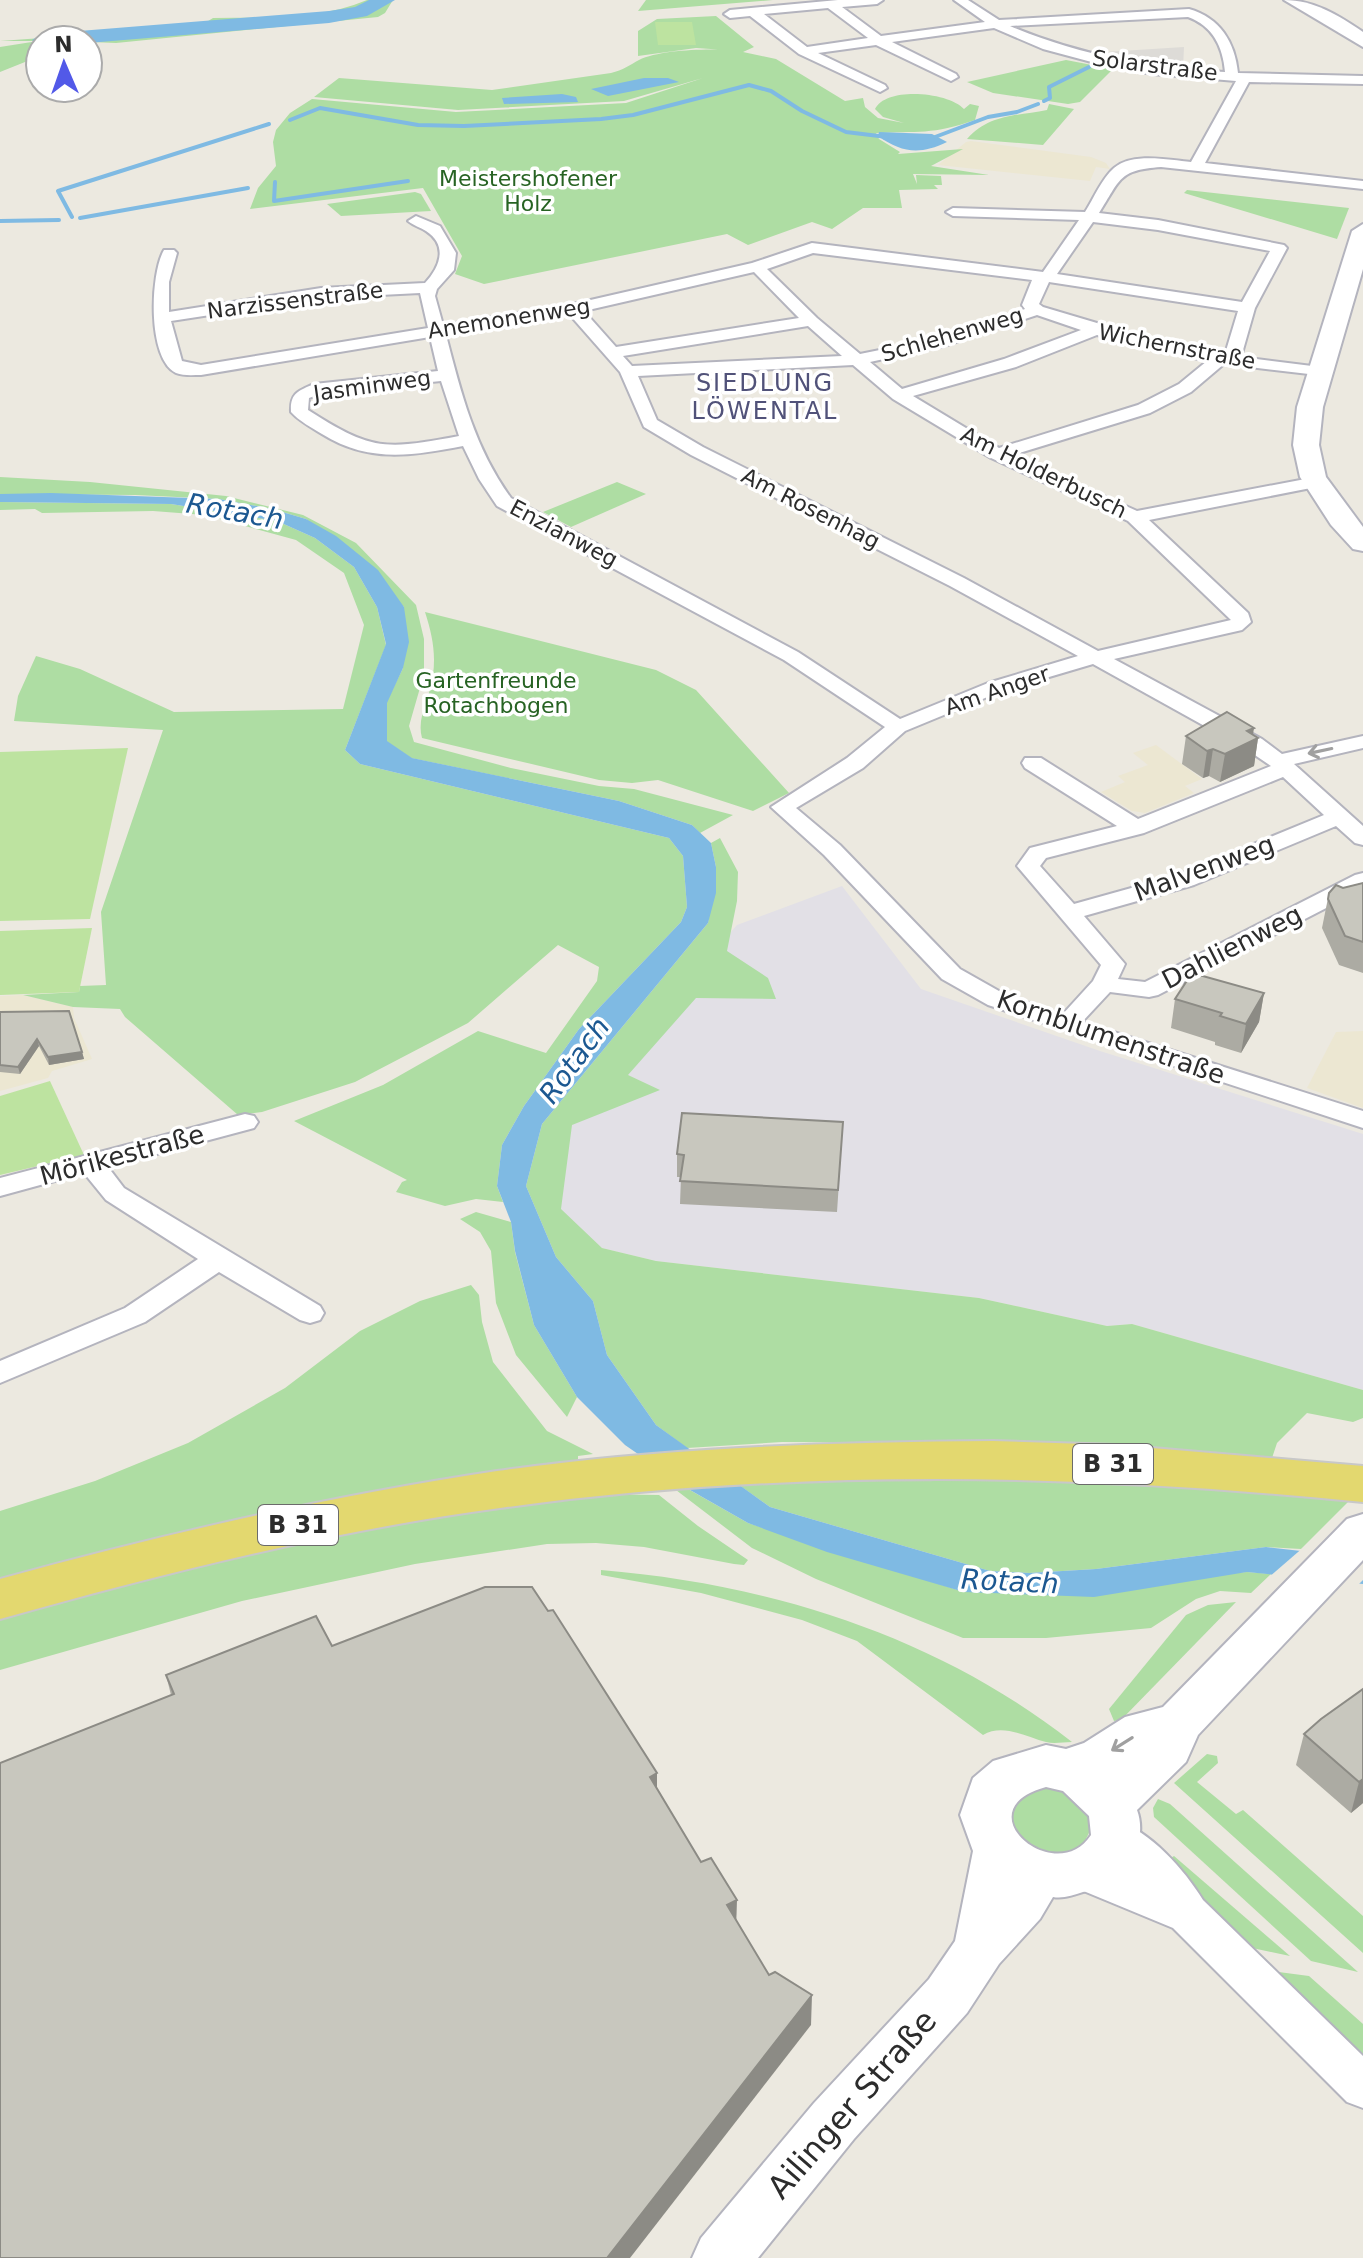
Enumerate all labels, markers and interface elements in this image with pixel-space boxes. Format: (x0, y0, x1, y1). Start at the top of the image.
north arrow (24, 24, 104, 104)
text: N (54, 32, 73, 57)
street label: Solarstraße (1091, 45, 1219, 86)
park label: Meistershofener Holz (439, 166, 618, 216)
street label: Narzissenstraße (206, 277, 384, 324)
street label: Anemonenweg (426, 293, 592, 344)
street label: Schlehenweg (878, 302, 1026, 367)
street label: Wichernstraße (1096, 319, 1258, 374)
street label: Jasminweg (310, 365, 432, 406)
district label: SIEDLUNG LÖWENTAL (692, 369, 838, 425)
street label: Am Holderbusch (957, 421, 1131, 523)
street label: Am Rosenhag (738, 463, 884, 554)
water label: Rotach (184, 487, 286, 536)
street label: Enzianweg (506, 495, 622, 572)
street label: Am Anger (942, 661, 1054, 720)
park label: Gartenfreunde Rotachbogen (416, 668, 576, 718)
one-way arrow (1308, 744, 1334, 759)
street label: Malvenweg (1130, 829, 1278, 907)
street label: Dahlienweg (1157, 899, 1307, 995)
street label: Kornblumenstraße (993, 984, 1229, 1090)
water label: Rotach (532, 1011, 617, 1110)
street label: Mörikestraße (36, 1119, 208, 1191)
road number: B 31 (1073, 1444, 1153, 1484)
road number: B 31 (258, 1505, 338, 1545)
water label: Rotach (960, 1562, 1060, 1601)
one-way arrow (1111, 1736, 1133, 1753)
street label: Ailinger Straße (760, 2002, 944, 2206)

